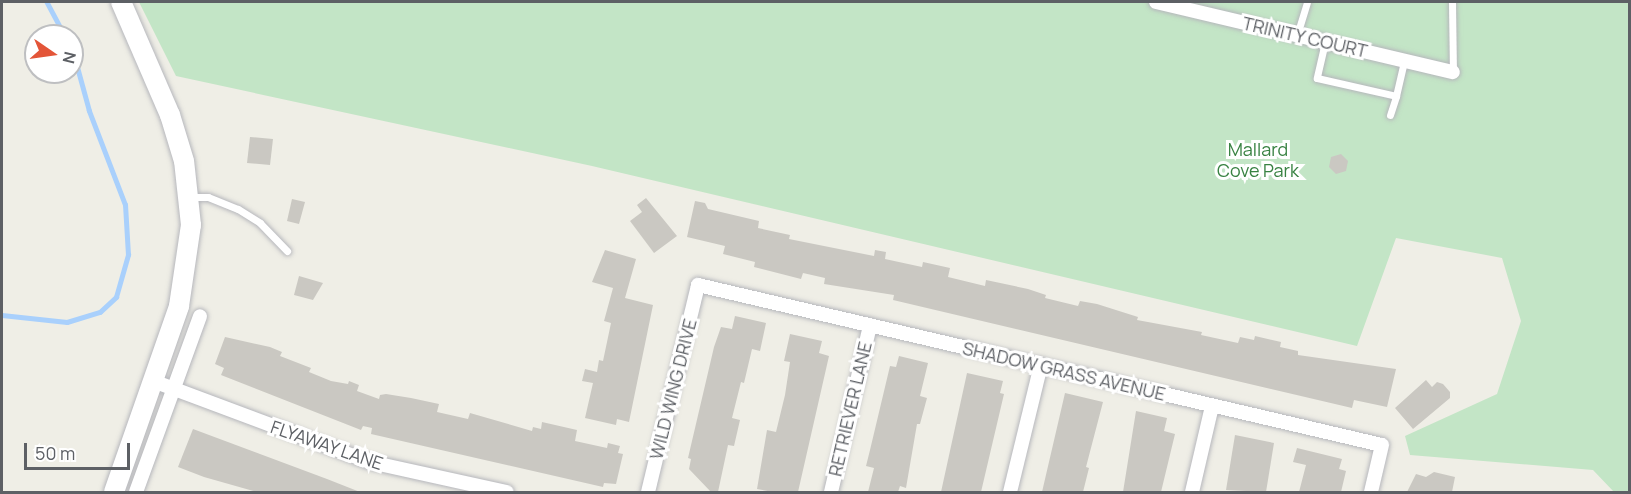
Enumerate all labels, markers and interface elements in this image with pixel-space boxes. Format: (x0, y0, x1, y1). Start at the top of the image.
street label: TRINITY COURT (1240, 12, 1370, 62)
north arrow (24, 24, 84, 84)
text: N (58, 50, 82, 66)
park label: Mallard Cove Park (1217, 139, 1299, 182)
street label: WILD WING DRIVE (645, 316, 701, 462)
street label: SHADOW GRASS AVENUE (960, 337, 1168, 405)
street label: RETRIEVER LANE (824, 340, 876, 478)
street label: FLYAWAY LANE (268, 416, 386, 474)
scale bar (27, 431, 134, 469)
text: 50 m (35, 441, 75, 465)

